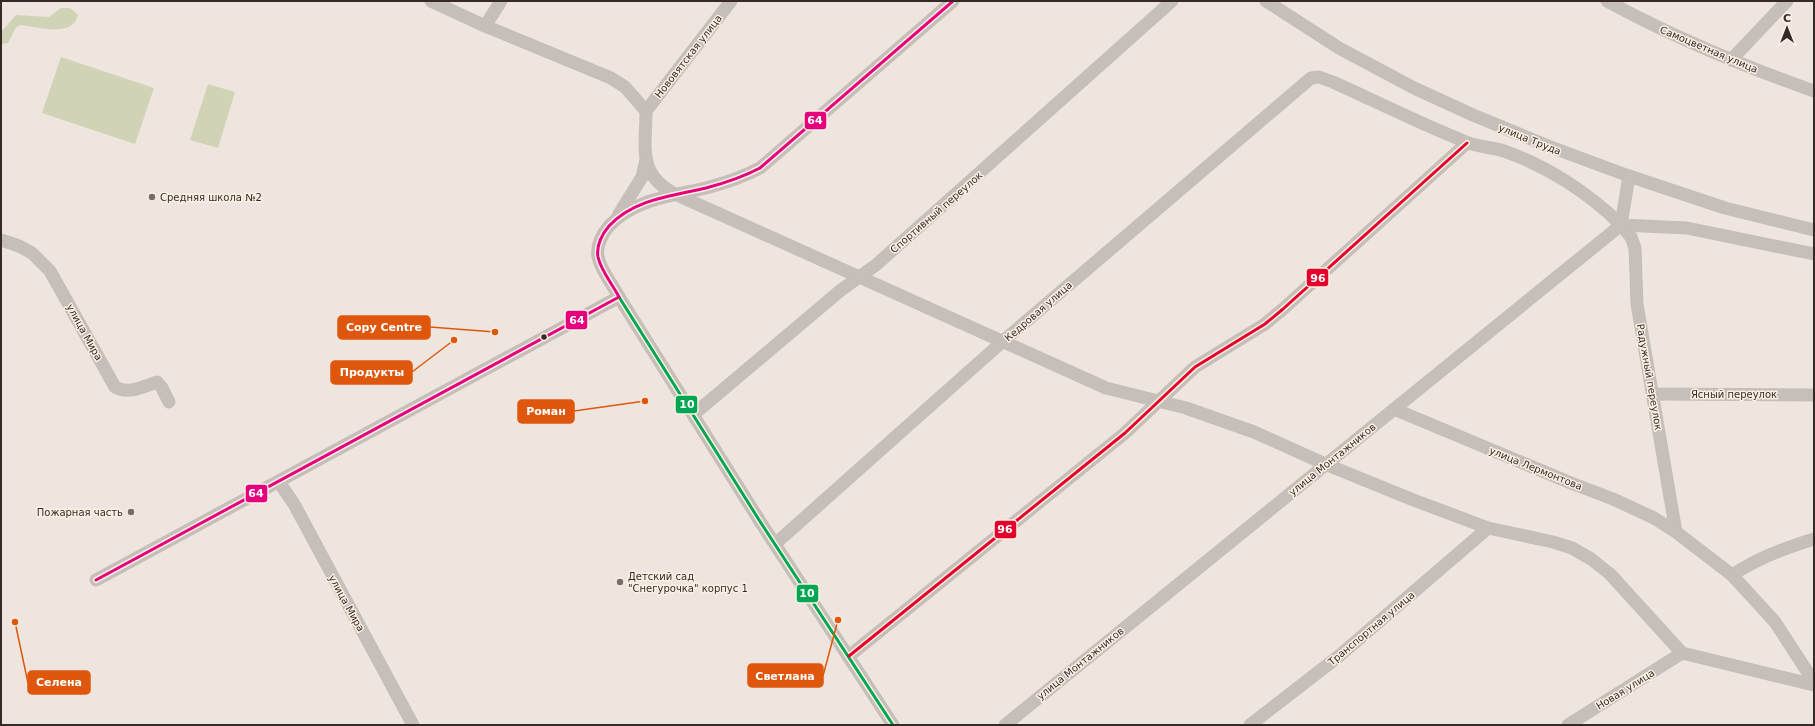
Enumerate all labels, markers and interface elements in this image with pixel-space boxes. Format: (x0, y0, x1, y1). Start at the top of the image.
north arrow (1767, 8, 1807, 48)
text: С (1783, 12, 1791, 25)
street label: Нововятская улица (653, 13, 724, 100)
street label: Самоцветная улица (1658, 24, 1759, 75)
line badge: 64 (804, 111, 827, 130)
text: 64 (807, 114, 823, 127)
street label: улица Труда (1497, 122, 1563, 157)
street label: Спортивный переулок (888, 170, 984, 255)
marker: Средняя школа №2 (147, 192, 157, 202)
place label: Средняя школа №2 (160, 192, 262, 203)
line badge: 96 (1306, 268, 1329, 287)
text: 96 (1310, 272, 1326, 285)
street label: Кедровая улица (1002, 279, 1074, 344)
street label: улица Мира (65, 302, 105, 362)
line badge: 64 (565, 310, 588, 330)
text: 64 (569, 314, 585, 327)
callout: Copy Centre (338, 316, 430, 339)
text: Copy Centre (346, 321, 422, 334)
street label: Радужный переулок (1635, 323, 1664, 431)
unlabelled marker (539, 332, 549, 342)
callout: Продукты (331, 361, 412, 384)
text: Продукты (340, 366, 404, 379)
street label: Ясный переулок (1691, 389, 1777, 400)
line badge: 10 (675, 395, 698, 414)
text: 10 (679, 398, 695, 411)
callout: Роман (518, 400, 574, 423)
text: Роман (526, 405, 566, 418)
street label: улица Монтажников (1287, 421, 1378, 498)
street label: улица Лермонтова (1488, 445, 1584, 492)
line badge: 64 (245, 484, 268, 503)
text: 64 (248, 487, 264, 500)
place label: Пожарная часть (37, 507, 123, 518)
marker: Пожарная часть (126, 507, 136, 517)
line badge: 96 (994, 520, 1017, 539)
text: 96 (997, 523, 1013, 536)
place label: Детский сад "Снегурочка" корпус 1 (628, 571, 748, 594)
street label: улица Мира (327, 573, 367, 633)
marker: Детский сад "Снегурочка" корпус 1 (615, 577, 625, 587)
line badge: 10 (796, 584, 819, 603)
text: 10 (799, 587, 815, 600)
street label: Транспортная улица (1325, 589, 1417, 668)
street label: улица Монтажников (1035, 625, 1126, 702)
callout: Светлана (748, 664, 823, 687)
street label: Новая улица (1594, 667, 1656, 712)
text: Светлана (755, 670, 815, 683)
callout: Селена (28, 671, 90, 694)
text: Селена (36, 676, 82, 689)

